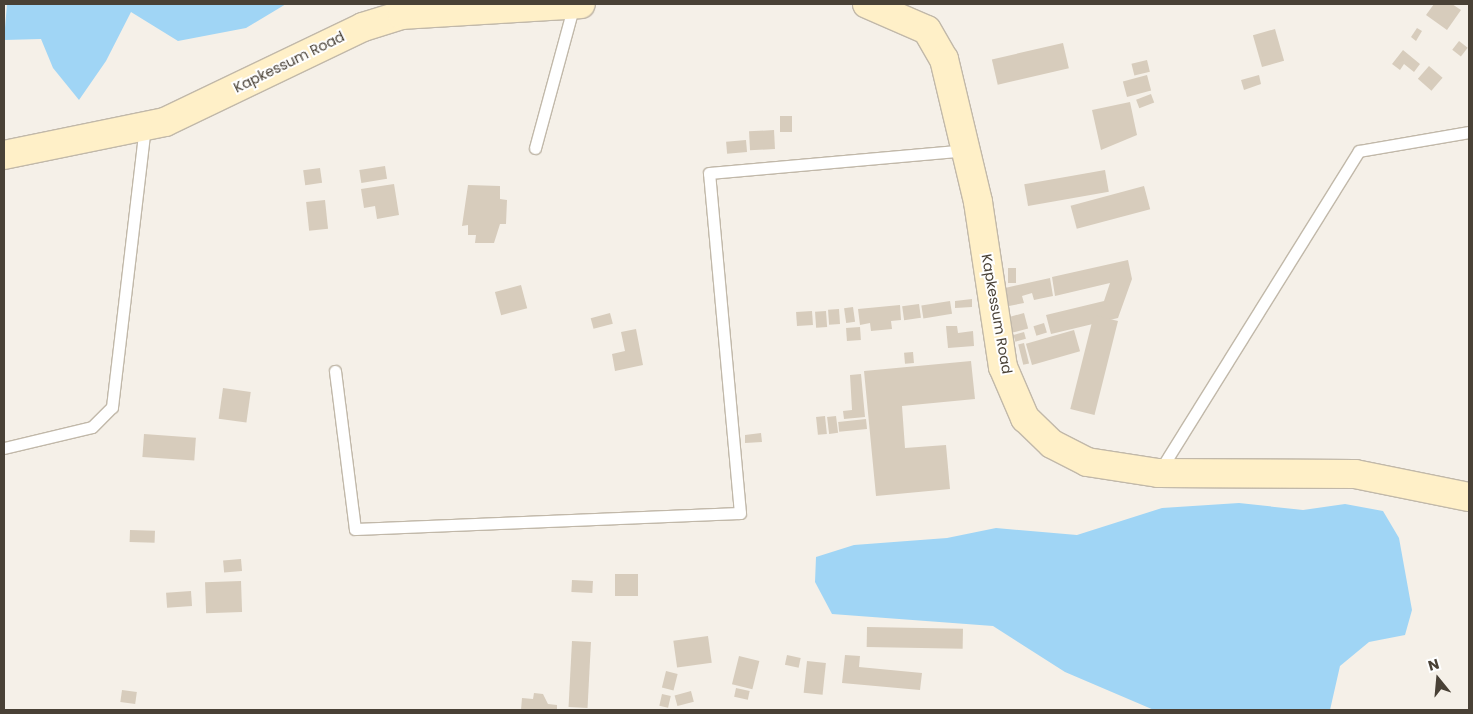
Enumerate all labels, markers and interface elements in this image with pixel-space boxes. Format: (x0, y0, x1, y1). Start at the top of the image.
street label: Kapkessum Road (231, 28, 347, 96)
street label: Kapkessum Road (978, 253, 1016, 375)
north arrow (1413, 654, 1463, 704)
text: N (1426, 654, 1442, 676)

